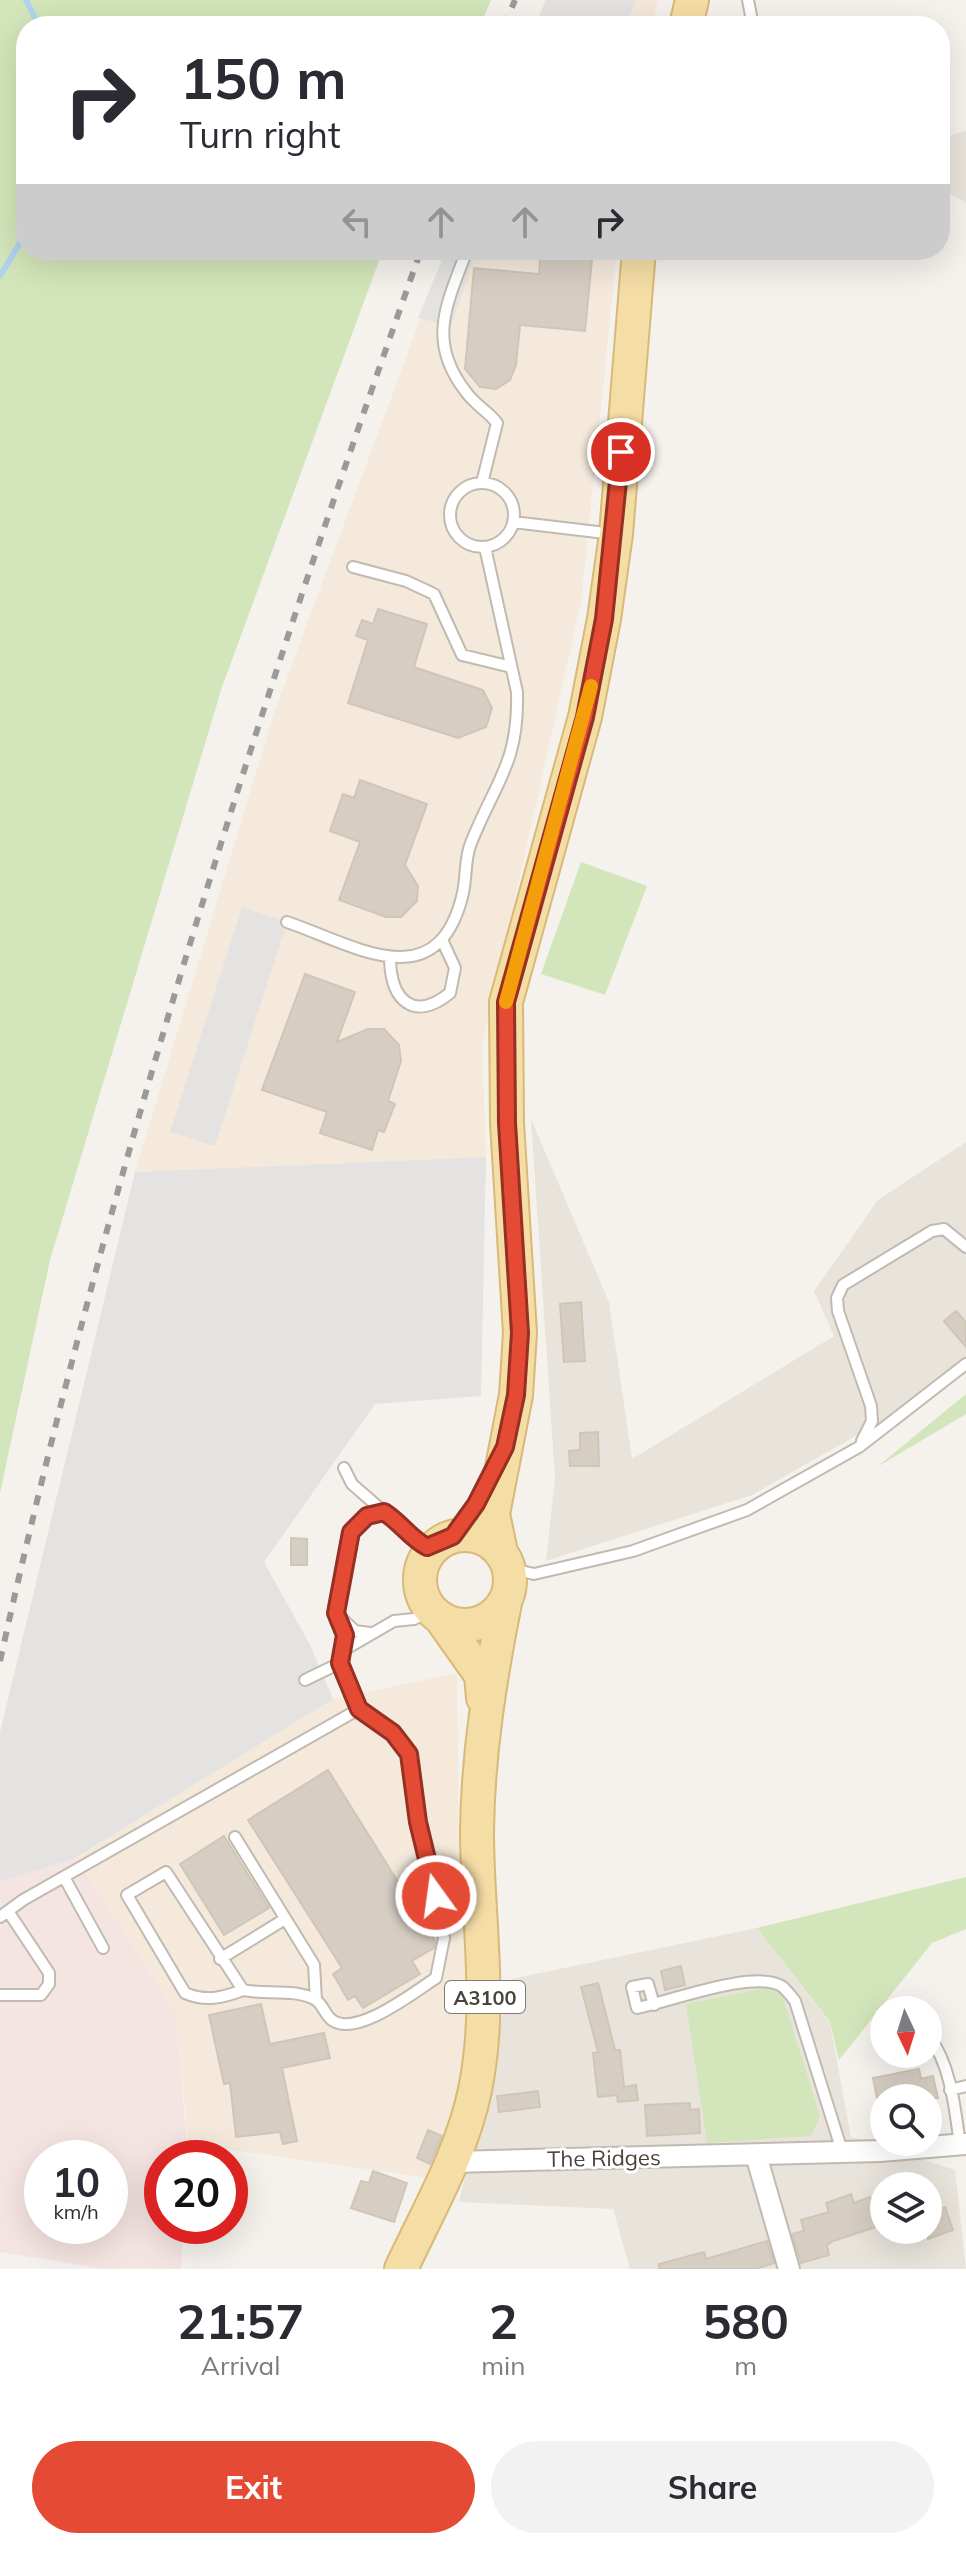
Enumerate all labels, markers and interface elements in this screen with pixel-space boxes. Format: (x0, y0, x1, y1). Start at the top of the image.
text: 150 m (180, 43, 347, 113)
icon: right (48, 48, 152, 152)
text: Turn right (180, 112, 341, 157)
icon: left (335, 200, 379, 244)
icon: ahead (419, 200, 463, 244)
icon: ahead (503, 200, 547, 244)
icon: right (587, 200, 631, 244)
pin (587, 418, 655, 486)
icon: arrive (599, 430, 643, 474)
position arrow (394, 1854, 478, 1938)
road number: A3100 (445, 1981, 525, 2013)
north arrow (870, 1996, 942, 2068)
map controls (870, 1996, 942, 2244)
button: search (870, 2084, 942, 2156)
speed limit sign: 20 (144, 2140, 248, 2244)
street label: The Ridges (547, 2143, 661, 2173)
text: 10 (52, 2157, 100, 2207)
button: layers (870, 2172, 942, 2244)
text: km/h (53, 2199, 99, 2224)
text: 21:57 (177, 2291, 304, 2351)
text: 2 (489, 2291, 518, 2351)
text: 580 (703, 2291, 789, 2351)
text: Arrival (201, 2349, 280, 2382)
text: min (481, 2349, 525, 2382)
text: m (734, 2349, 757, 2382)
button: Exit (32, 2441, 475, 2533)
button: Share (491, 2441, 934, 2533)

